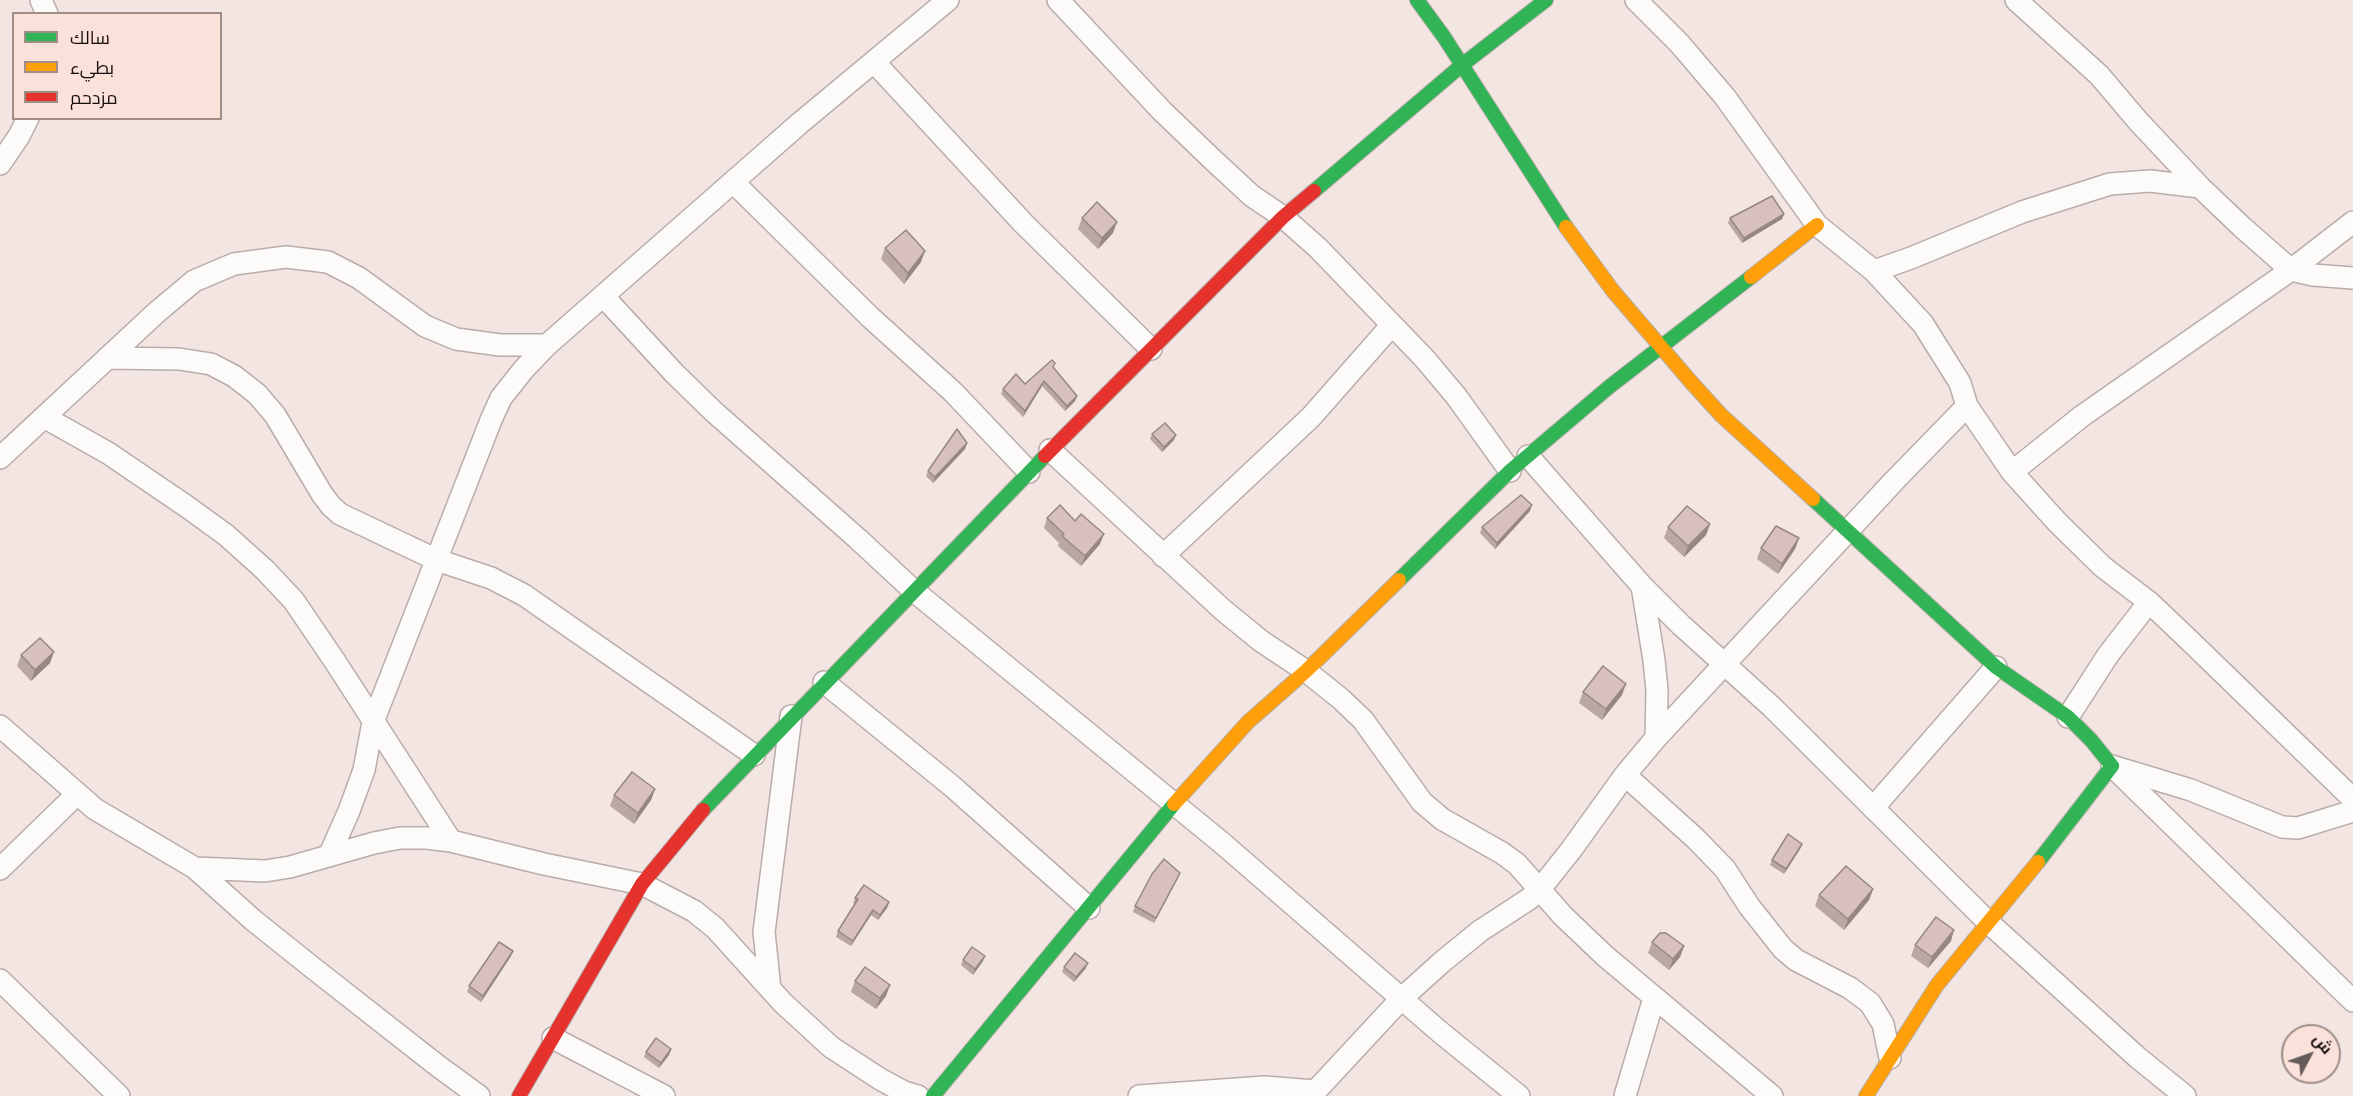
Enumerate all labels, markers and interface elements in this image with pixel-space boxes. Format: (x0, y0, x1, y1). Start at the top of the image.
legend (12, 12, 222, 120)
text: سالك (70, 26, 110, 49)
text: بطيء (70, 56, 114, 79)
text: مزدحم (70, 86, 118, 109)
north arrow (2281, 1024, 2341, 1084)
text: ش (2309, 1029, 2337, 1058)

